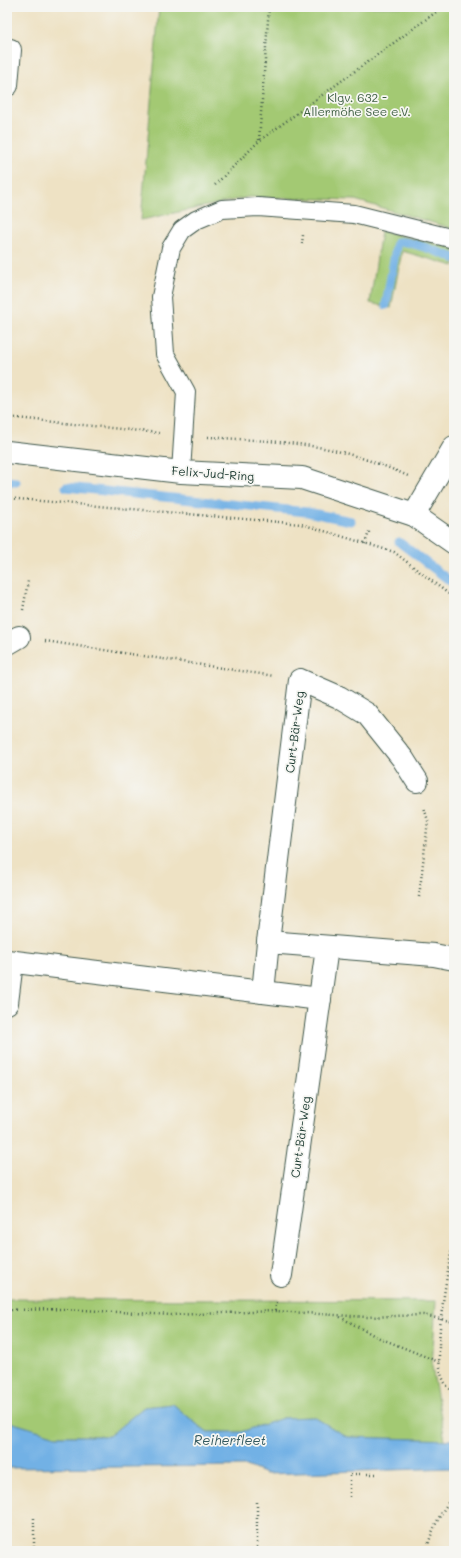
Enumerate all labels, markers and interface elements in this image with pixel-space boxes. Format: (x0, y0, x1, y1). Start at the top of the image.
park label: Klgv. 632 - Allermöhe See e.V. (303, 89, 411, 119)
street label: Felix-Jud-Ring (171, 462, 255, 484)
street label: Curt-Bär-Weg (281, 690, 307, 774)
street label: Curt-Bär-Weg (286, 1095, 314, 1179)
water label: Reiherfleet (194, 1431, 266, 1448)

